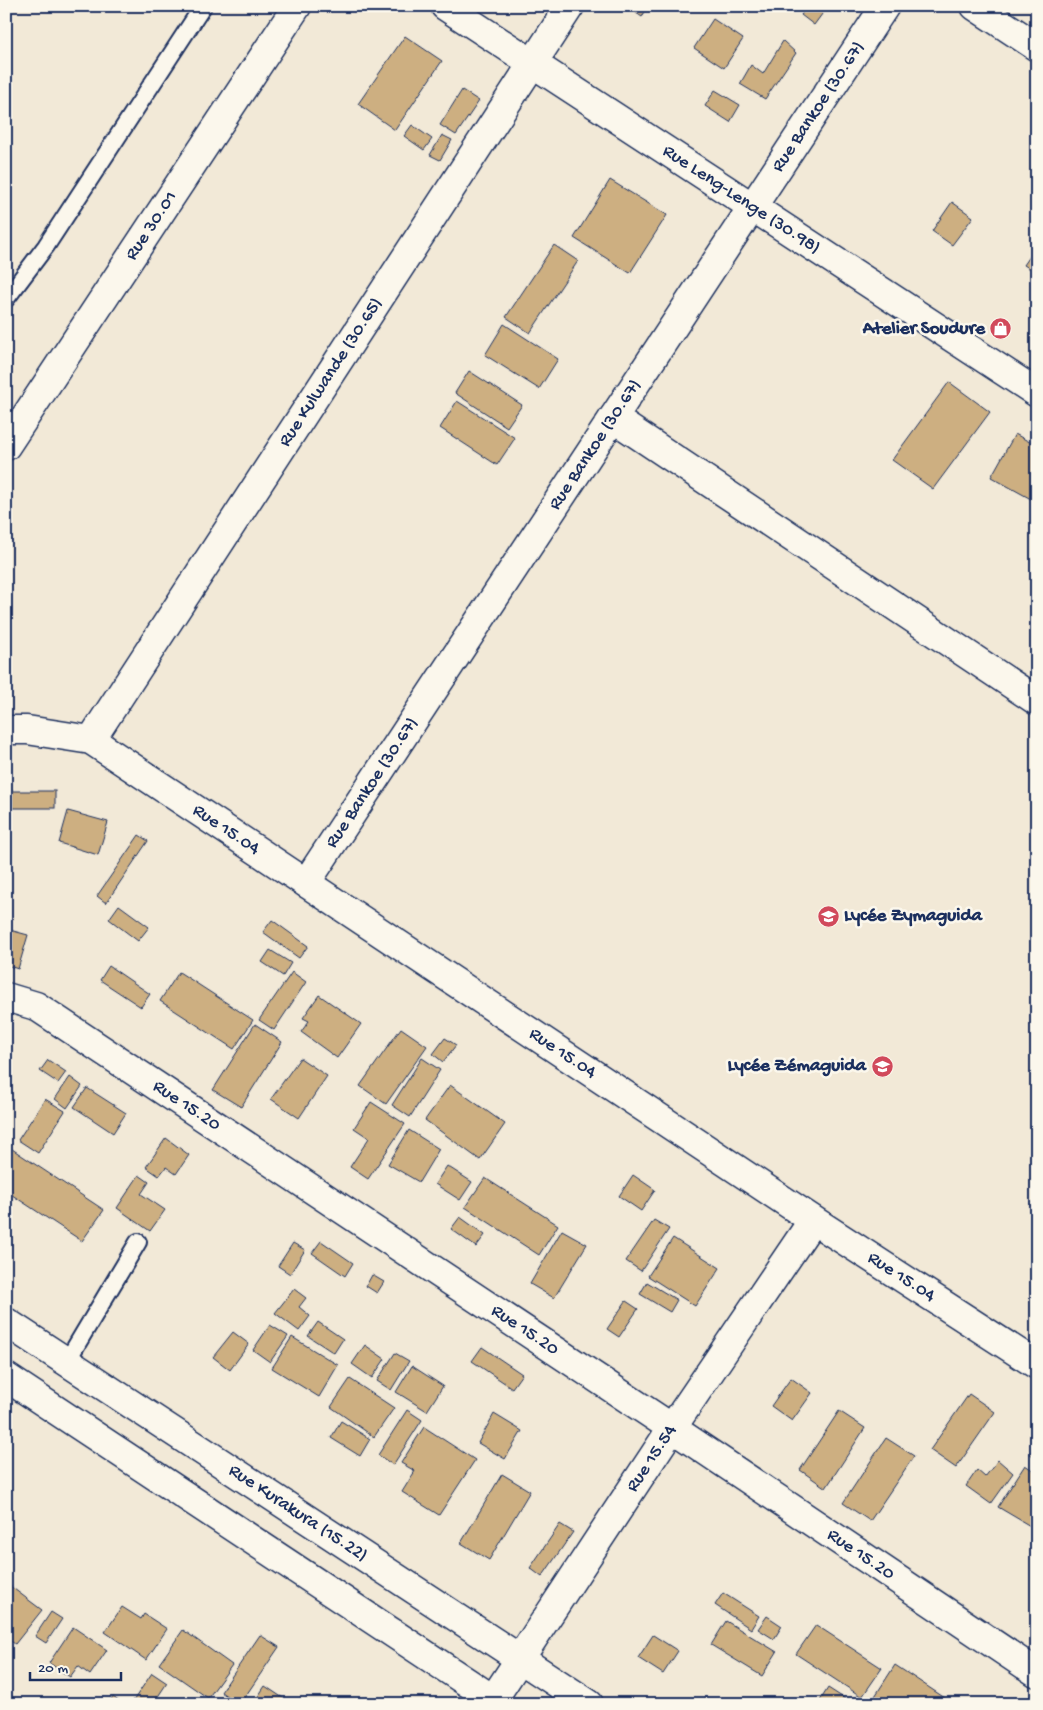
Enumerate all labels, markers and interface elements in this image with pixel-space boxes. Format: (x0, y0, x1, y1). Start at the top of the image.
street label: Rue Bankoe (30.67) (767, 37, 870, 177)
street label: Rue Leng-Lenge (30.98) (658, 140, 825, 260)
street label: Rue 30.01 (120, 187, 183, 265)
street label: Rue Kulwande (30.65) (274, 293, 388, 451)
shop icon: Atelier Soudure (989, 317, 1013, 341)
place label: Atelier Soudure (862, 318, 986, 341)
street label: Rue Bankoe (30.67) (544, 375, 647, 515)
street label: Rue Bankoe (30.67) (321, 713, 424, 853)
street label: Rue 15.04 (188, 799, 264, 861)
school or university icon: Lycée Zymaguida (816, 904, 840, 928)
place label: Lycée Zymaguida (844, 905, 984, 928)
street label: Rue 15.04 (524, 1023, 601, 1084)
school or university icon: Lycée Zémaguida (870, 1054, 894, 1078)
place label: Lycée Zémaguida (727, 1055, 867, 1078)
street label: Rue 15.20 (148, 1075, 225, 1137)
street label: Rue 15.04 (863, 1247, 940, 1308)
street label: Rue 15.20 (486, 1300, 563, 1361)
street label: Rue 15.54 (621, 1421, 682, 1497)
street label: Rue Kurakura (15.22) (224, 1459, 372, 1567)
street label: Rue 15.20 (822, 1524, 899, 1586)
scale bar (30, 1650, 121, 1682)
text: 20 m (38, 1660, 68, 1678)

